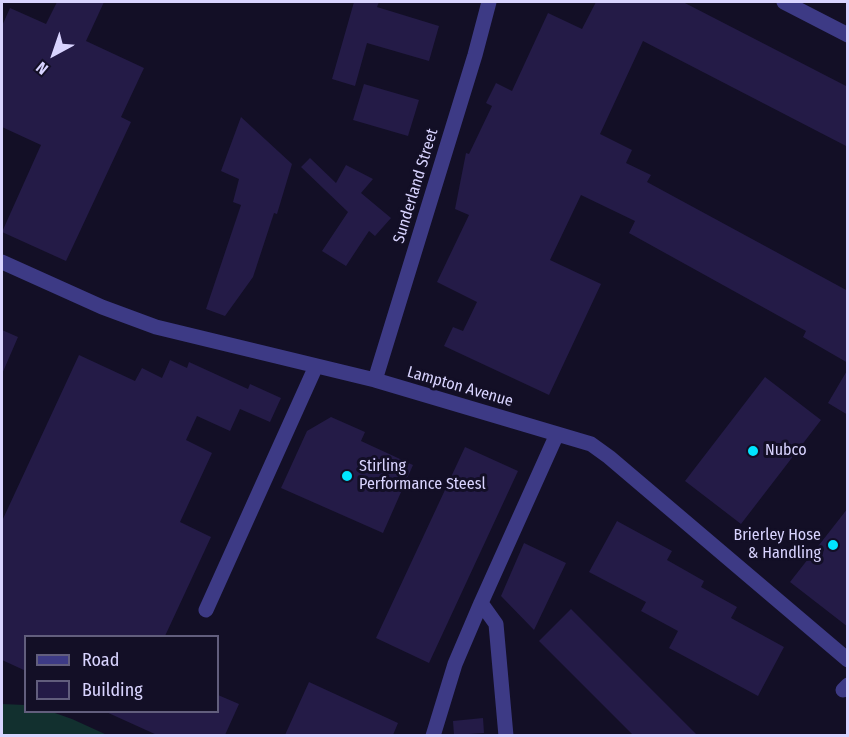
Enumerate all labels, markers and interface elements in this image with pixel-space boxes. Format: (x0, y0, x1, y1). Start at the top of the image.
north arrow (24, 24, 84, 84)
text: N (32, 58, 52, 79)
street label: Sunderland Street (389, 126, 443, 246)
street label: Lampton Avenue (405, 363, 515, 411)
place label: Nubco (765, 441, 807, 461)
marker: Nubco (746, 444, 760, 458)
place label: Stirling Performance Steesl (359, 457, 486, 495)
marker: Stirling Performance Steesl (340, 469, 354, 483)
place label: Brierley Hose & Handling (733, 526, 821, 564)
marker: Brierley Hose & Handling (826, 538, 840, 552)
legend (24, 635, 219, 713)
text: Road (82, 649, 119, 671)
text: Building (82, 679, 143, 701)

